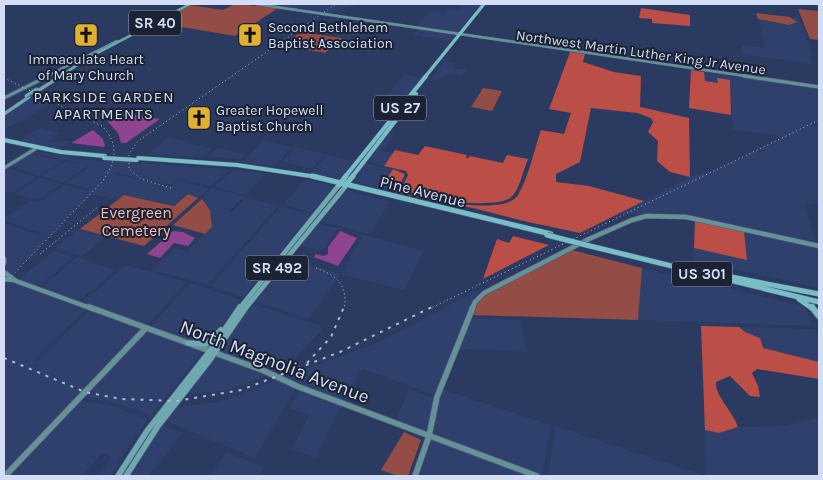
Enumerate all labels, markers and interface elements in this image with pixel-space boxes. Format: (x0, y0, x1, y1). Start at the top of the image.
road number: SR 40 (129, 10, 181, 36)
place label: Second Bethlehem Baptist Association (268, 19, 393, 52)
church icon: Immaculate Heart of Mary Church (73, 22, 99, 48)
church icon: Second Bethlehem Baptist Association (237, 22, 263, 48)
street label: Northwest Martin Luther King Jr Avenue (515, 27, 767, 78)
place label: Immaculate Heart of Mary Church (28, 51, 144, 84)
district label: PARKSIDE GARDEN APARTMENTS (34, 88, 174, 123)
road number: US 27 (374, 96, 426, 120)
place label: Greater Hopewell Baptist Church (216, 102, 323, 135)
church icon: Greater Hopewell Baptist Church (186, 105, 212, 131)
street label: Pine Avenue (378, 172, 468, 211)
park label: Evergreen Cemetery (100, 203, 172, 240)
road number: SR 492 (246, 256, 308, 280)
road number: US 301 (672, 262, 732, 286)
street label: North Magnolia Avenue (177, 316, 372, 408)

